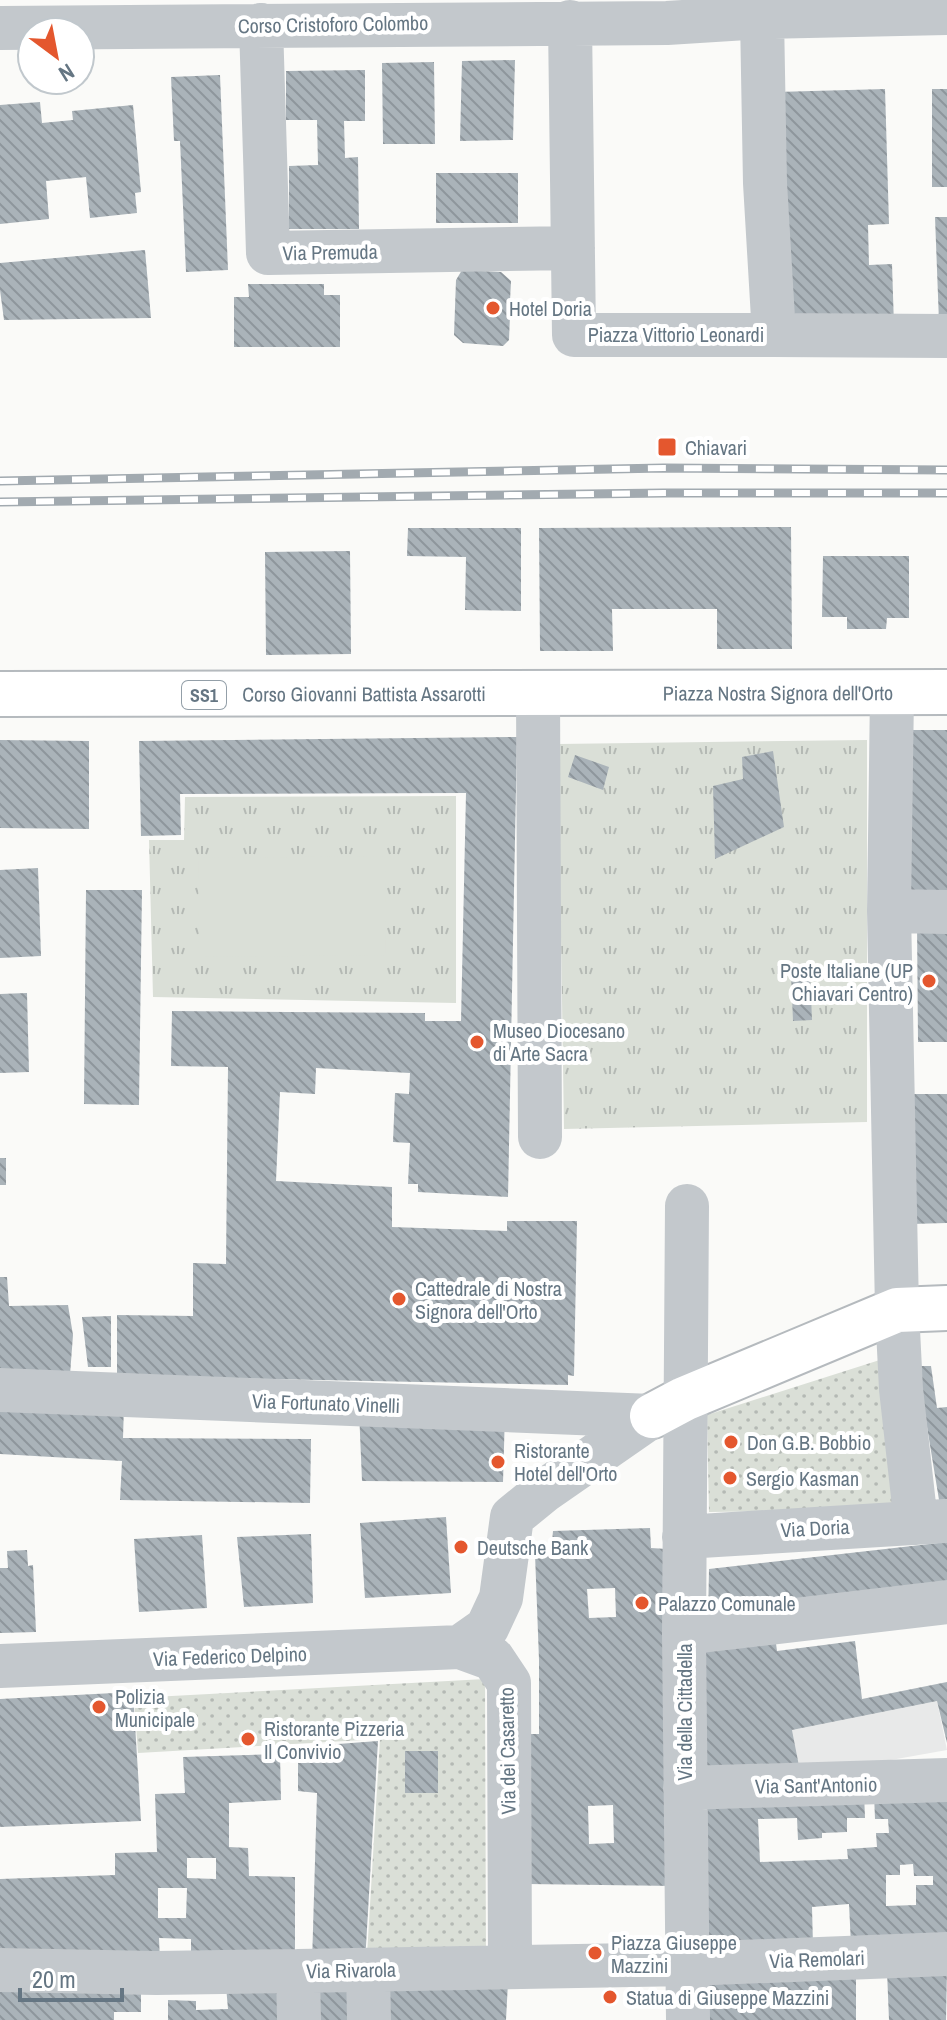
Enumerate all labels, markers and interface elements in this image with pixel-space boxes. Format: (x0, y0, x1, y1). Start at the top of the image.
street label: Corso Cristoforo Colombo (238, 9, 428, 39)
north arrow (16, 16, 96, 96)
text: N (53, 57, 80, 89)
street label: Via Premuda (282, 238, 378, 266)
place label: Hotel Doria (509, 295, 592, 322)
marker: Hotel Doria (484, 299, 502, 317)
street label: Piazza Vittorio Leonardi (588, 321, 764, 348)
place label: Chiavari (685, 434, 747, 461)
marker: Chiavari (656, 436, 678, 458)
street label: Corso Giovanni Battista Assarotti (242, 679, 486, 707)
street label: Piazza Nostra Signora dell'Orto (663, 679, 893, 706)
road number: SS1 (182, 681, 226, 709)
place label: Poste Italiane (UP Chiavari Centro) (780, 957, 913, 1007)
marker: Poste Italiane (UP Chiavari Centro) (920, 972, 938, 990)
place label: Museo Diocesano di Arte Sacra (493, 1017, 625, 1067)
marker: Museo Diocesano di Arte Sacra (468, 1033, 486, 1051)
place label: Cattedrale di Nostra Signora dell'Orto (415, 1275, 562, 1325)
marker: Cattedrale di Nostra Signora dell'Orto (390, 1290, 408, 1308)
street label: Via Fortunato Vinelli (251, 1387, 401, 1419)
place label: Don G.B. Bobbio (747, 1429, 871, 1456)
marker: Don G.B. Bobbio (722, 1433, 740, 1451)
place label: Ristorante Hotel dell'Orto (514, 1437, 617, 1487)
marker: Ristorante Hotel dell'Orto (489, 1453, 507, 1471)
place label: Sergio Kasman (746, 1465, 859, 1492)
marker: Sergio Kasman (721, 1469, 739, 1487)
street label: Via Doria (780, 1513, 850, 1543)
place label: Deutsche Bank (477, 1534, 589, 1561)
marker: Deutsche Bank (452, 1538, 470, 1556)
place label: Palazzo Comunale (658, 1590, 796, 1617)
marker: Palazzo Comunale (633, 1594, 651, 1612)
street label: Via Federico Delpino (153, 1640, 307, 1672)
street label: Via della Cittadella (671, 1643, 698, 1781)
place label: Polizia Municipale (115, 1683, 195, 1733)
street label: Via dei Casaretto (492, 1687, 522, 1815)
marker: Polizia Municipale (90, 1698, 108, 1716)
place label: Ristorante Pizzeria Il Convivio (264, 1715, 404, 1765)
marker: Ristorante Pizzeria Il Convivio (239, 1730, 257, 1748)
street label: Via Sant'Antonio (755, 1770, 877, 1800)
place label: Piazza Giuseppe Mazzini (611, 1929, 737, 1979)
marker: Piazza Giuseppe Mazzini (586, 1944, 604, 1962)
street label: Via Remolari (769, 1944, 865, 1974)
scale bar (20, 1952, 122, 2002)
street label: Via Rivarola (306, 1956, 396, 1984)
text: 20 m (32, 1963, 76, 1995)
place label: Statua di Giuseppe Mazzini (626, 1984, 829, 2011)
marker: Statua di Giuseppe Mazzini (601, 1988, 619, 2006)

